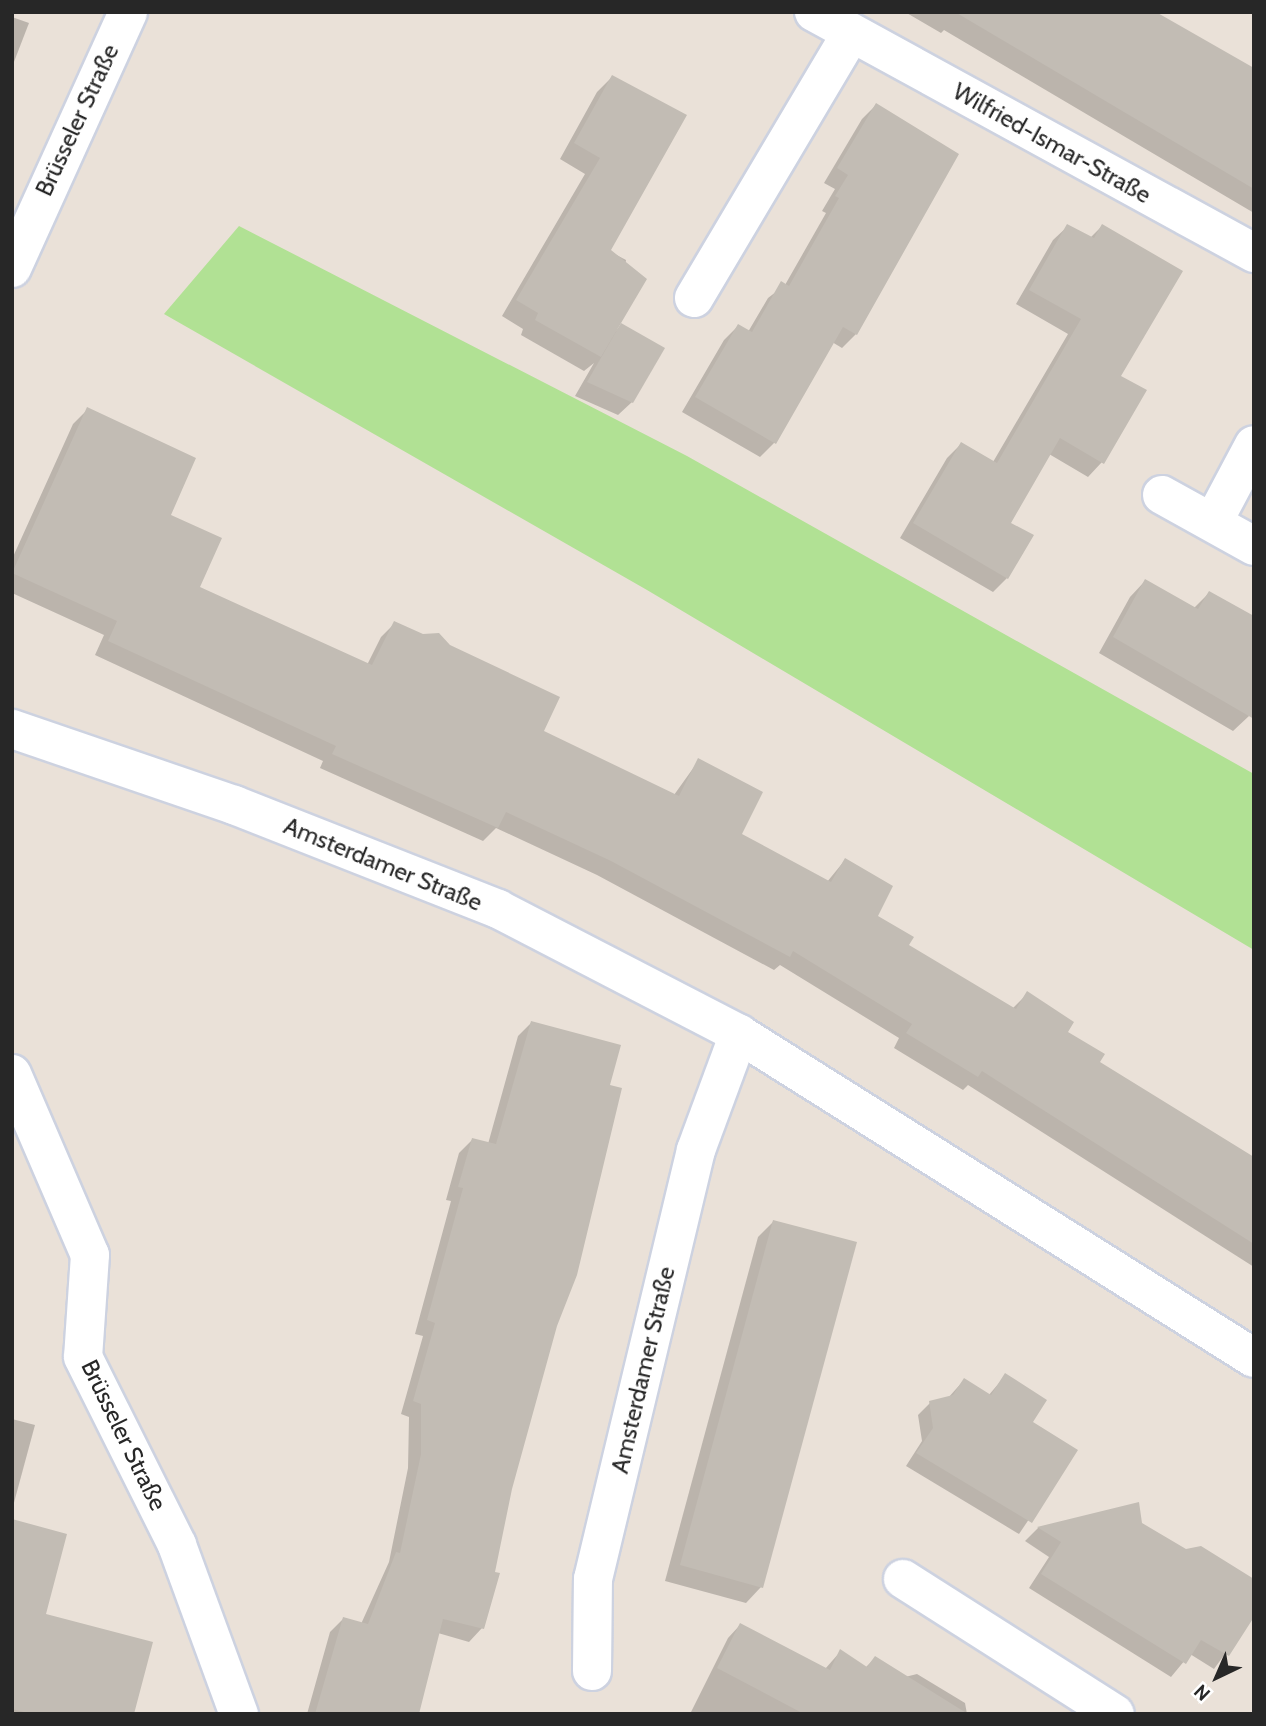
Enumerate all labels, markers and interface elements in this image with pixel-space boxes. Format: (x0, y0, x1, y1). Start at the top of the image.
street label: Brüsseler Straße (29, 40, 125, 200)
street label: Wilfried-Ismar-Straße (948, 77, 1156, 209)
street label: Amsterdamer Straße (280, 811, 486, 917)
street label: Amsterdamer Straße (605, 1264, 681, 1476)
street label: Brüsseler Straße (75, 1355, 173, 1515)
north arrow (1182, 1642, 1252, 1712)
text: N (1189, 1680, 1215, 1705)

